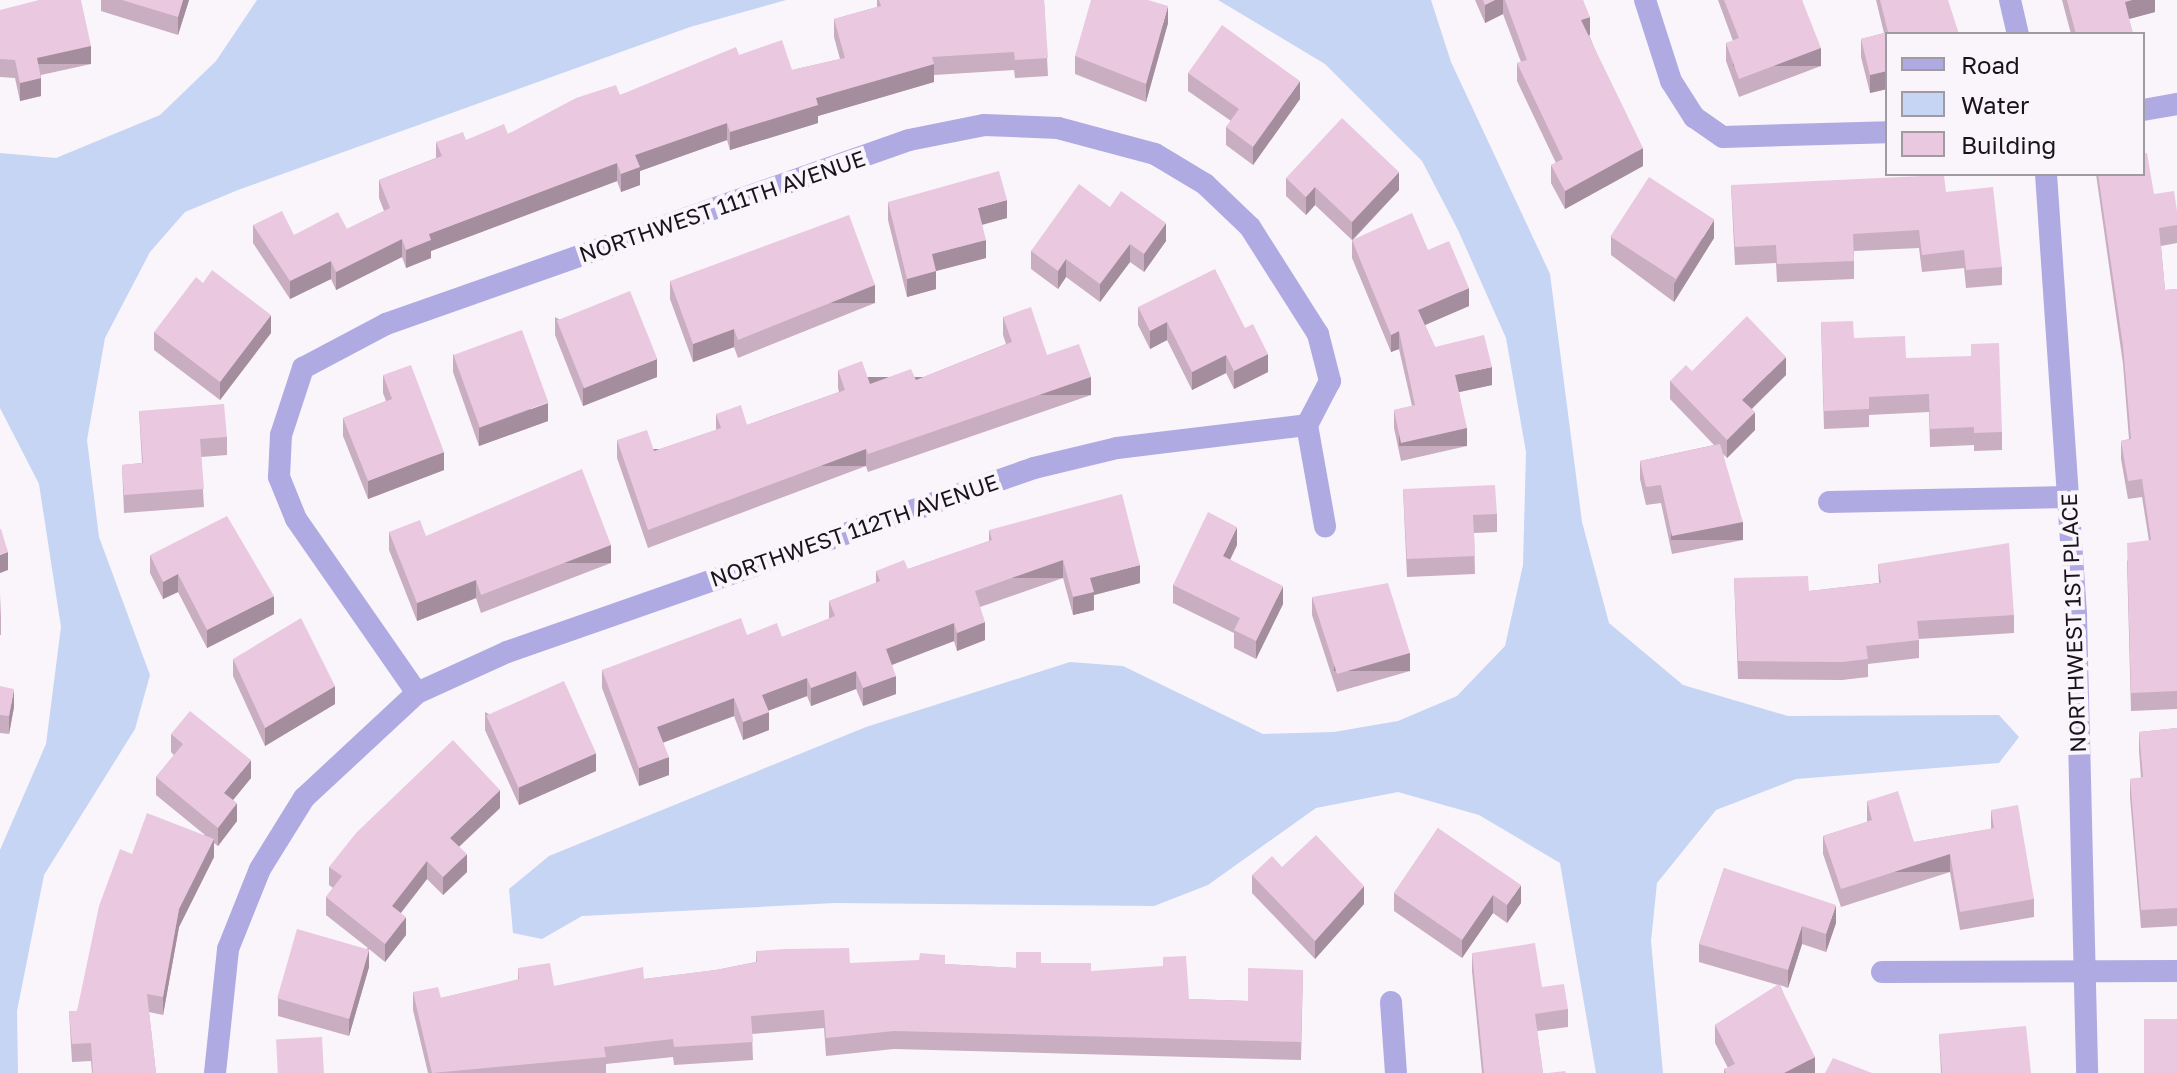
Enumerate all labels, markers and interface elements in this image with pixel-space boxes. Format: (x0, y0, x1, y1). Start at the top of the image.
legend (1885, 32, 2145, 176)
text: Road (1961, 50, 2020, 79)
text: Water (1961, 90, 2029, 119)
text: Building (1961, 130, 2056, 159)
street label: NORTHWEST 111TH AVENUE (576, 145, 868, 267)
street label: NORTHWEST 112TH AVENUE (707, 468, 1001, 592)
street label: NORTHWEST 1ST PLACE (2055, 493, 2091, 753)

